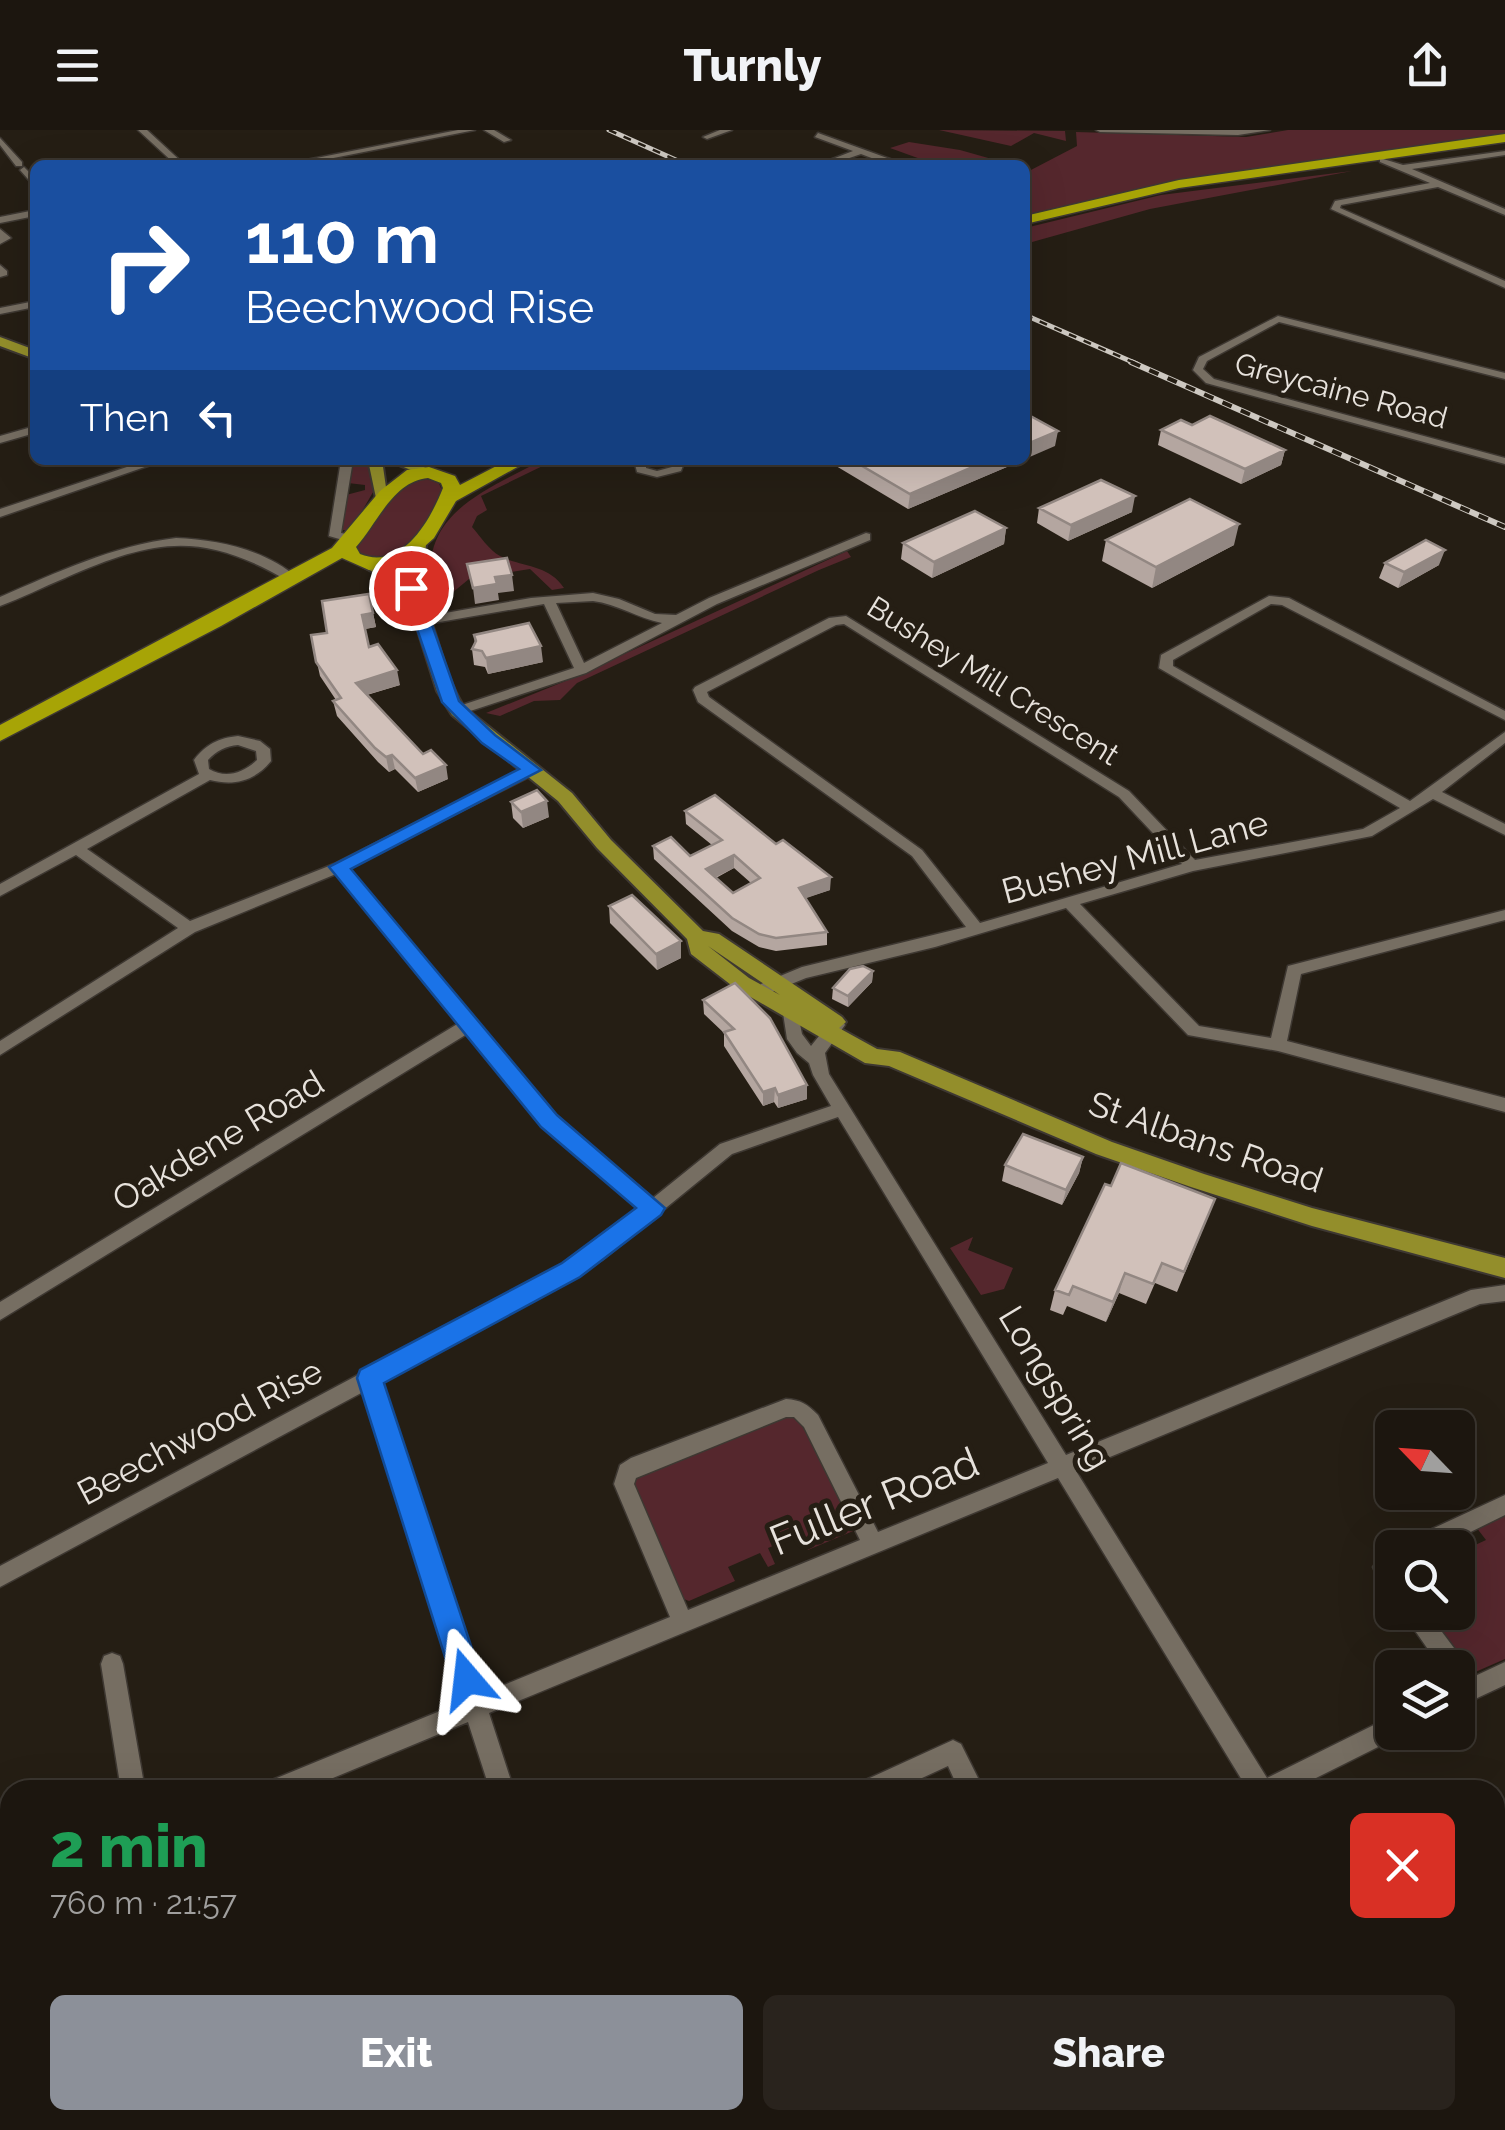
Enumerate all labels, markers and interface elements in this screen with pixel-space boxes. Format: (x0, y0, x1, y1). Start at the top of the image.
icon: menu (50, 38, 105, 93)
icon: share (1400, 38, 1455, 93)
text: Turnly (683, 39, 822, 92)
text: 110 m (245, 197, 439, 279)
icon: right (80, 200, 210, 330)
text: Beechwood Rise (245, 281, 594, 334)
street label: Greycaine Road (1231, 345, 1451, 436)
icon: left (190, 390, 245, 445)
text: Then (80, 395, 170, 440)
pin (369, 546, 454, 631)
icon: arrive (384, 561, 439, 616)
street label: Bushey Mill Crescent (861, 589, 1126, 772)
street label: Bushey Mill Lane (997, 801, 1273, 912)
street label: Oakdene Road (105, 1061, 331, 1220)
street label: St Albans Road (1084, 1082, 1328, 1201)
street label: Longspring (991, 1299, 1120, 1477)
street label: Beechwood Rise (70, 1350, 329, 1513)
north arrow (1375, 1410, 1475, 1510)
map controls (1375, 1410, 1475, 1750)
street label: Fuller Road (763, 1437, 986, 1566)
button: search (1375, 1530, 1475, 1630)
position arrow (415, 1627, 519, 1731)
button: layers (1375, 1650, 1475, 1750)
text: 2 min (50, 1811, 208, 1881)
button: close (1350, 1813, 1455, 1918)
text: 760 m · 21:57 (50, 1884, 237, 1921)
button: Exit (50, 1995, 743, 2110)
button: Share (763, 1995, 1455, 2110)

